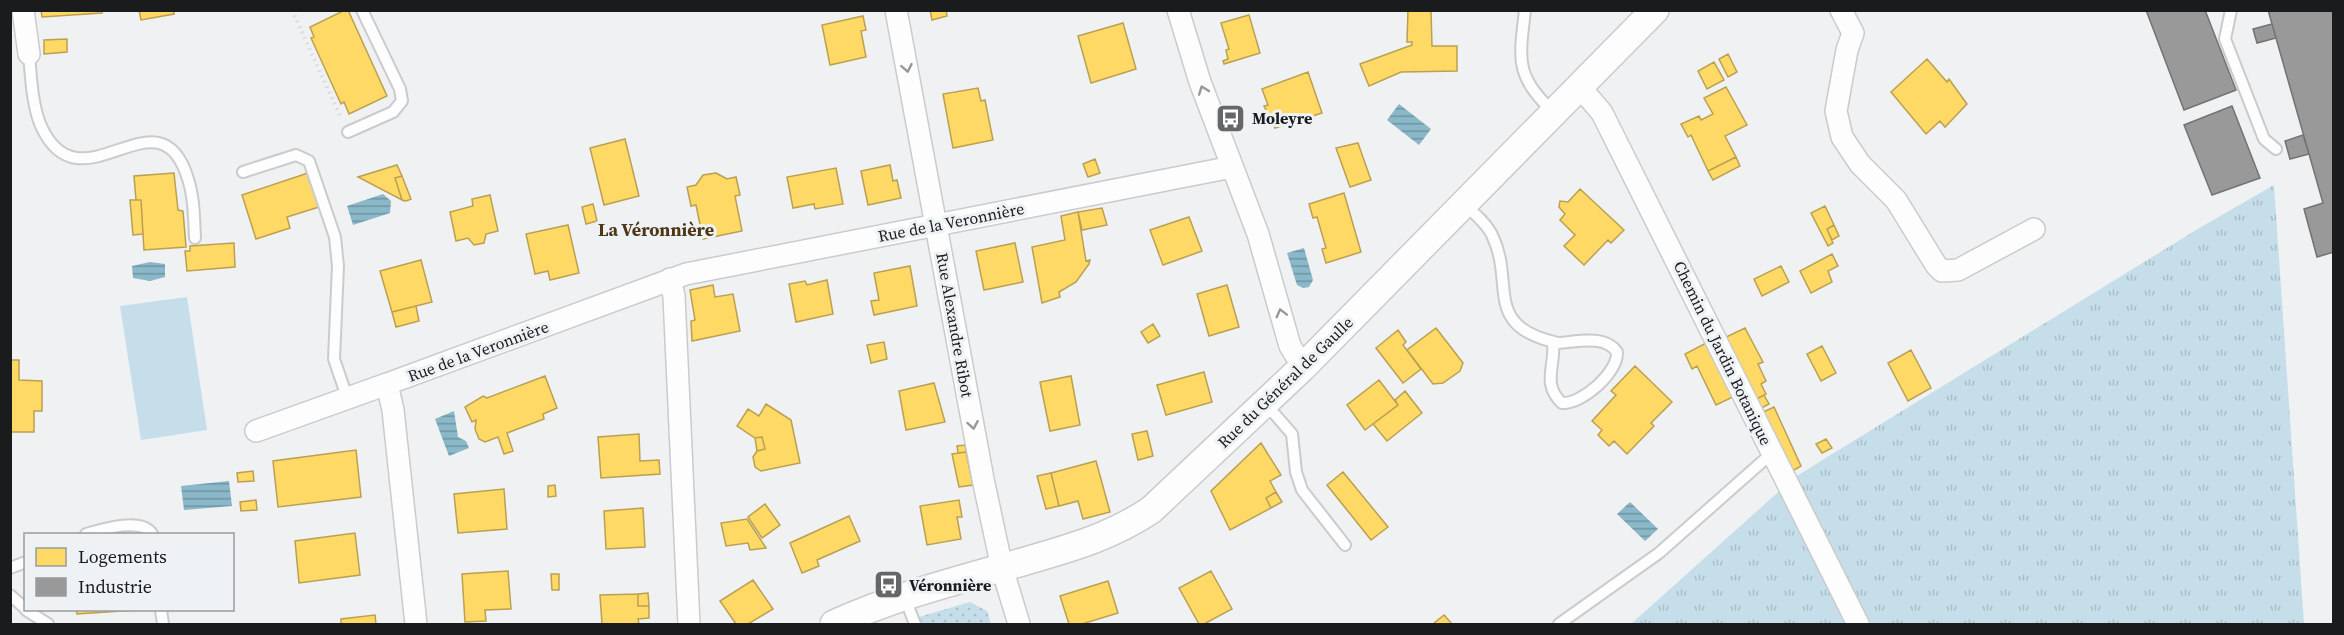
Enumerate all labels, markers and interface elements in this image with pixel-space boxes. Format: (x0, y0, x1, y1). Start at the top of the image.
one-way arrow (900, 63, 913, 73)
one-way arrow (1198, 85, 1211, 96)
bus stop icon: Moleyre (1215, 102, 1247, 134)
place label: Moleyre (1252, 107, 1312, 129)
street label: Rue de la Veronnière (876, 197, 1026, 247)
district label: La Véronnière (598, 217, 714, 242)
street label: Rue Alexandre Ribot (931, 251, 979, 400)
street label: Chemin du Jardin Botanique (1669, 257, 1777, 449)
one-way arrow (1275, 309, 1288, 319)
street label: Rue du Général de Gaulle (1212, 311, 1358, 453)
street label: Rue de la Veronnière (404, 315, 552, 387)
one-way arrow (966, 420, 979, 430)
legend (24, 533, 234, 611)
text: Logements (78, 544, 167, 569)
bus stop icon: Véronnière (872, 569, 904, 601)
text: Industrie (78, 574, 152, 599)
place label: Véronnière (909, 574, 991, 596)

